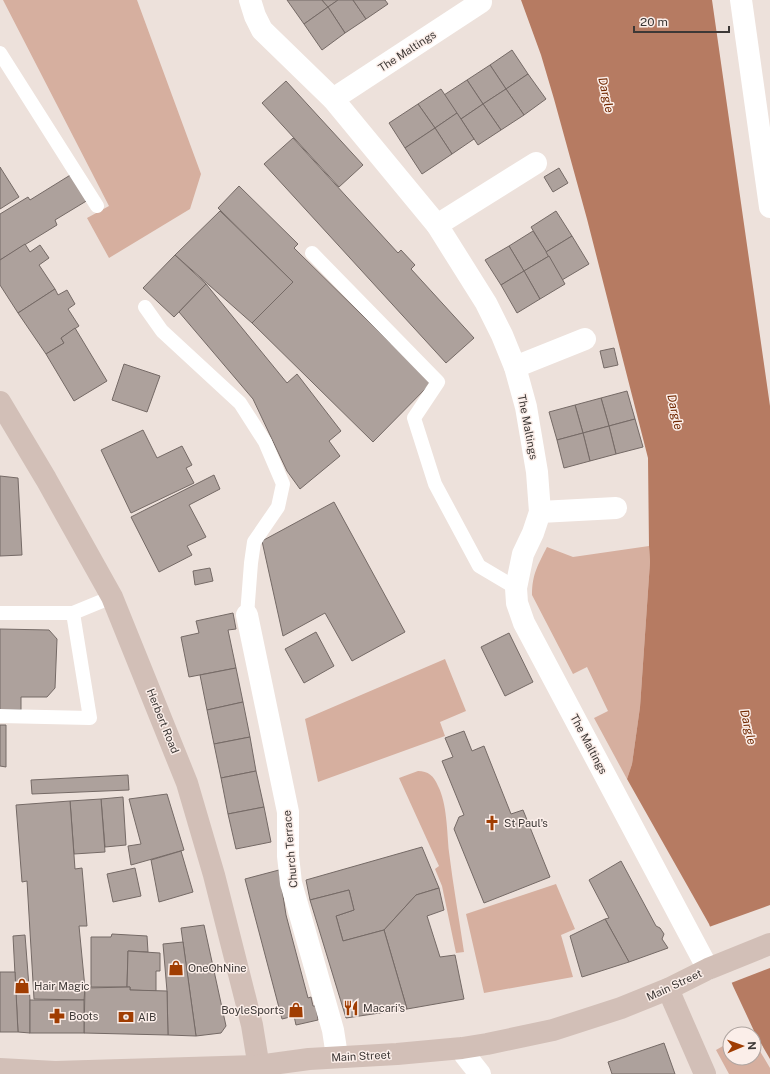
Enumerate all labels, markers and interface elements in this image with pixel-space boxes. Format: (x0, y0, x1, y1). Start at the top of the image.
scale bar (634, 8, 729, 34)
text: 20 m (640, 15, 668, 29)
street label: The Maltings (376, 28, 438, 74)
water label: Dargle (595, 76, 617, 114)
street label: The Maltings (516, 393, 540, 461)
water label: Dargle (664, 393, 686, 431)
street label: Herbert Road (145, 687, 181, 755)
water label: Dargle (737, 708, 759, 746)
street label: The Maltings (568, 712, 610, 776)
street label: Church Terrace (281, 810, 299, 888)
church icon: St Paul's (483, 814, 501, 832)
place label: St Paul's (504, 817, 548, 829)
shop icon: OneOhNine (167, 959, 185, 977)
place label: OneOhNine (188, 962, 247, 974)
street label: Main Street (644, 967, 704, 1003)
shop icon: Hair Magic (13, 977, 31, 995)
place label: Hair Magic (34, 980, 90, 992)
restaurant icon: Macari's (342, 999, 360, 1017)
shop icon: BoyleSports (287, 1001, 305, 1019)
place label: Macari's (363, 1002, 406, 1014)
place label: BoyleSports (221, 1004, 284, 1016)
pharmacy icon: Boots (48, 1007, 66, 1025)
bank icon: AIB (117, 1008, 135, 1026)
place label: Boots (69, 1010, 99, 1022)
place label: AIB (138, 1011, 156, 1023)
north arrow (722, 1026, 762, 1066)
text: N (746, 1041, 758, 1050)
street label: Main Street (331, 1048, 391, 1064)

